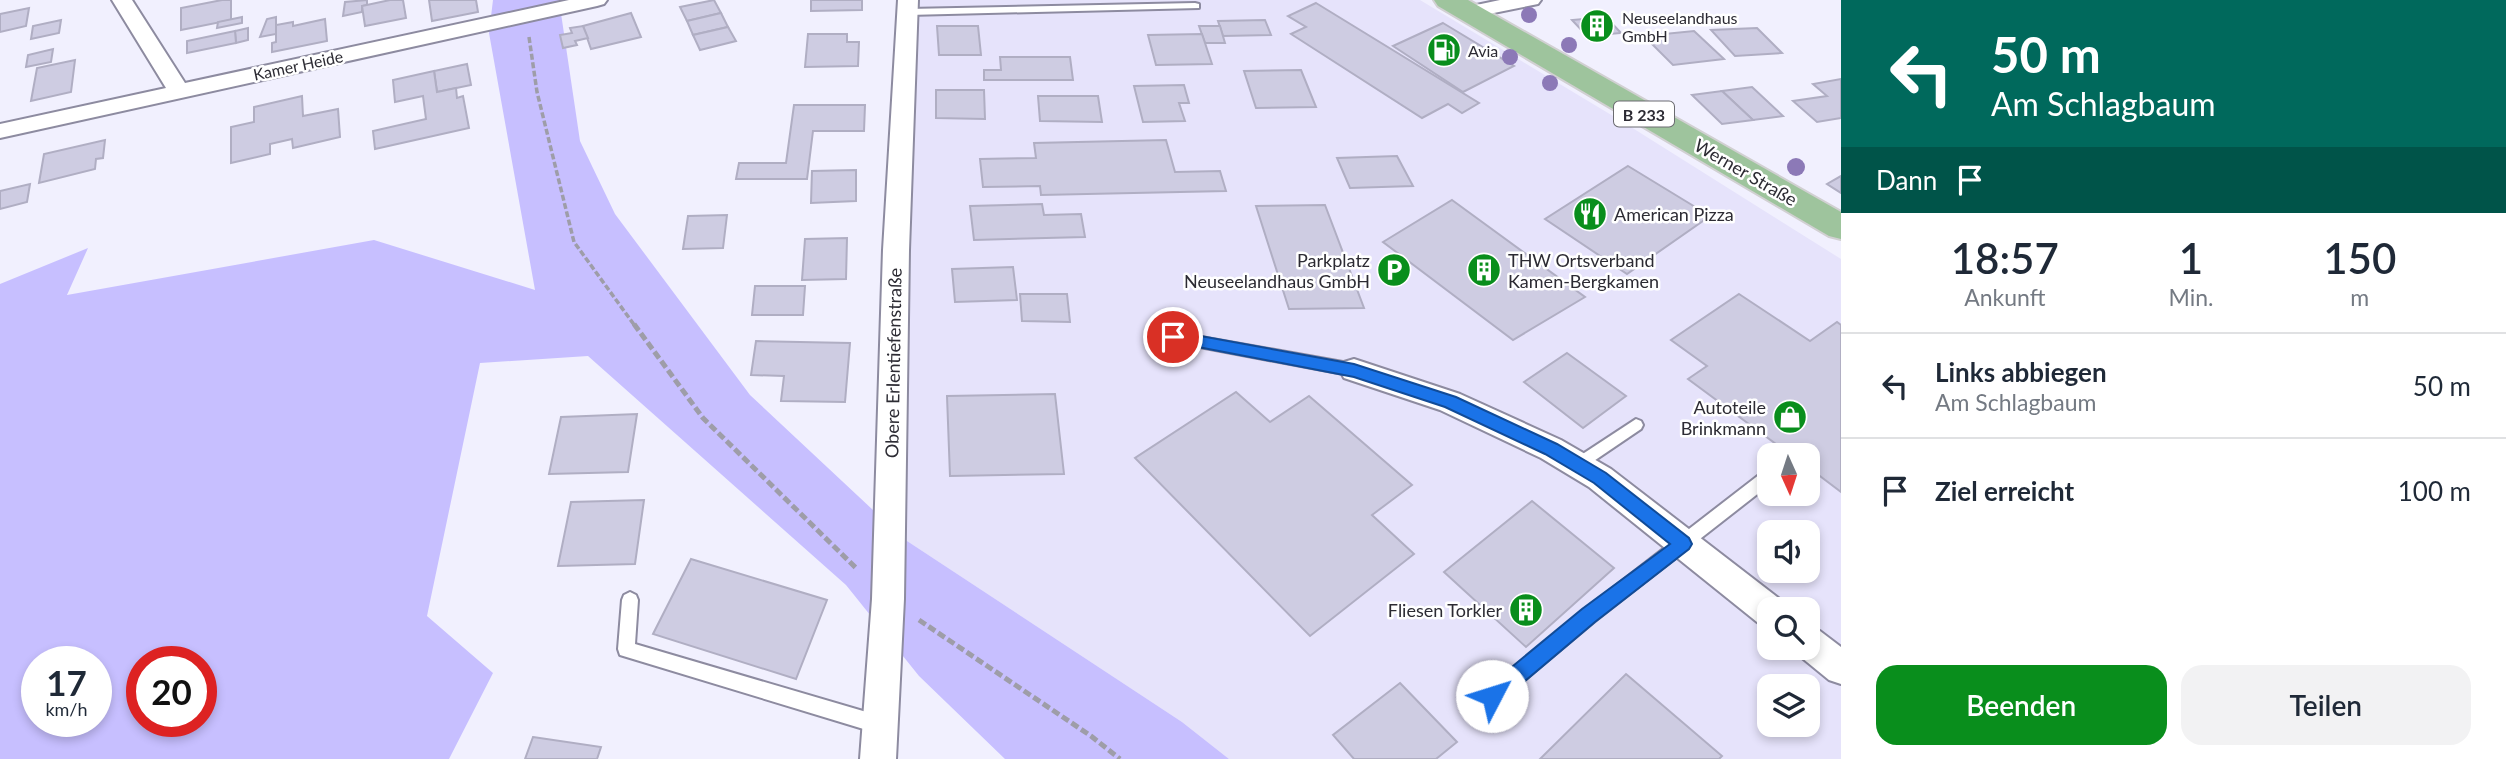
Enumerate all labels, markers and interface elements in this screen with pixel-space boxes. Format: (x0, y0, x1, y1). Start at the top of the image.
building icon: Neuseelandhaus GmbH (1578, 7, 1616, 45)
place label: Neuseelandhaus GmbH (1622, 8, 1738, 45)
text: 50 m (1991, 25, 2101, 83)
icon: left (1876, 28, 1967, 119)
fuel station icon: Avia (1425, 31, 1463, 69)
place label: Avia (1468, 41, 1498, 60)
street label: Kamer Heide (251, 46, 345, 84)
text: Am Schlagbaum (1991, 84, 2216, 123)
road number: B 233 (1614, 102, 1674, 126)
street label: Werner Straße (1691, 134, 1801, 210)
icon: arrive (1951, 161, 1989, 199)
text: Dann (1876, 164, 1937, 196)
restaurant icon: American Pizza (1571, 195, 1609, 233)
place label: American Pizza (1614, 203, 1734, 225)
text: 18:57 (1951, 233, 2059, 283)
text: 1 (2179, 233, 2203, 283)
text: 150 (2323, 233, 2396, 283)
place label: Parkplatz Neuseelandhaus GmbH (1184, 249, 1370, 292)
place label: THW Ortsverband Kamen-Bergkamen (1508, 249, 1659, 292)
parking icon: Parkplatz Neuseelandhaus GmbH (1375, 251, 1413, 289)
building icon: THW Ortsverband Kamen-Bergkamen (1465, 251, 1503, 289)
street label: Obere Erlentiefenstraße (880, 268, 906, 458)
text: Ankunft (1964, 283, 2045, 311)
text: Min. (2169, 283, 2213, 311)
text: m (2350, 283, 2369, 311)
pin (1143, 307, 1203, 367)
icon: arrive (1154, 318, 1192, 356)
text: Links abbiegen (1935, 356, 2107, 388)
icon: left (1876, 367, 1914, 405)
text: 50 m (2413, 370, 2471, 402)
text: Am Schlagbaum (1935, 388, 2096, 416)
place label: Autoteile Brinkmann (1681, 396, 1766, 439)
shop icon: Autoteile Brinkmann (1771, 398, 1809, 436)
north arrow (1757, 443, 1820, 506)
map controls (1757, 443, 1820, 737)
icon: arrive (1876, 472, 1914, 510)
text: Ziel erreicht (1935, 475, 2074, 507)
text: 100 m (2398, 475, 2471, 507)
button: sound (1757, 520, 1820, 583)
building icon: Fliesen Torkler (1507, 591, 1545, 629)
button: search (1757, 597, 1820, 660)
place label: Fliesen Torkler (1388, 599, 1502, 621)
speed limit sign: 20 (126, 646, 217, 737)
position arrow (1455, 659, 1529, 733)
text: 17 (46, 661, 87, 703)
button: Beenden (1876, 665, 2167, 745)
button: Teilen (2181, 665, 2471, 745)
button: layers (1757, 674, 1820, 737)
text: km/h (45, 698, 88, 720)

